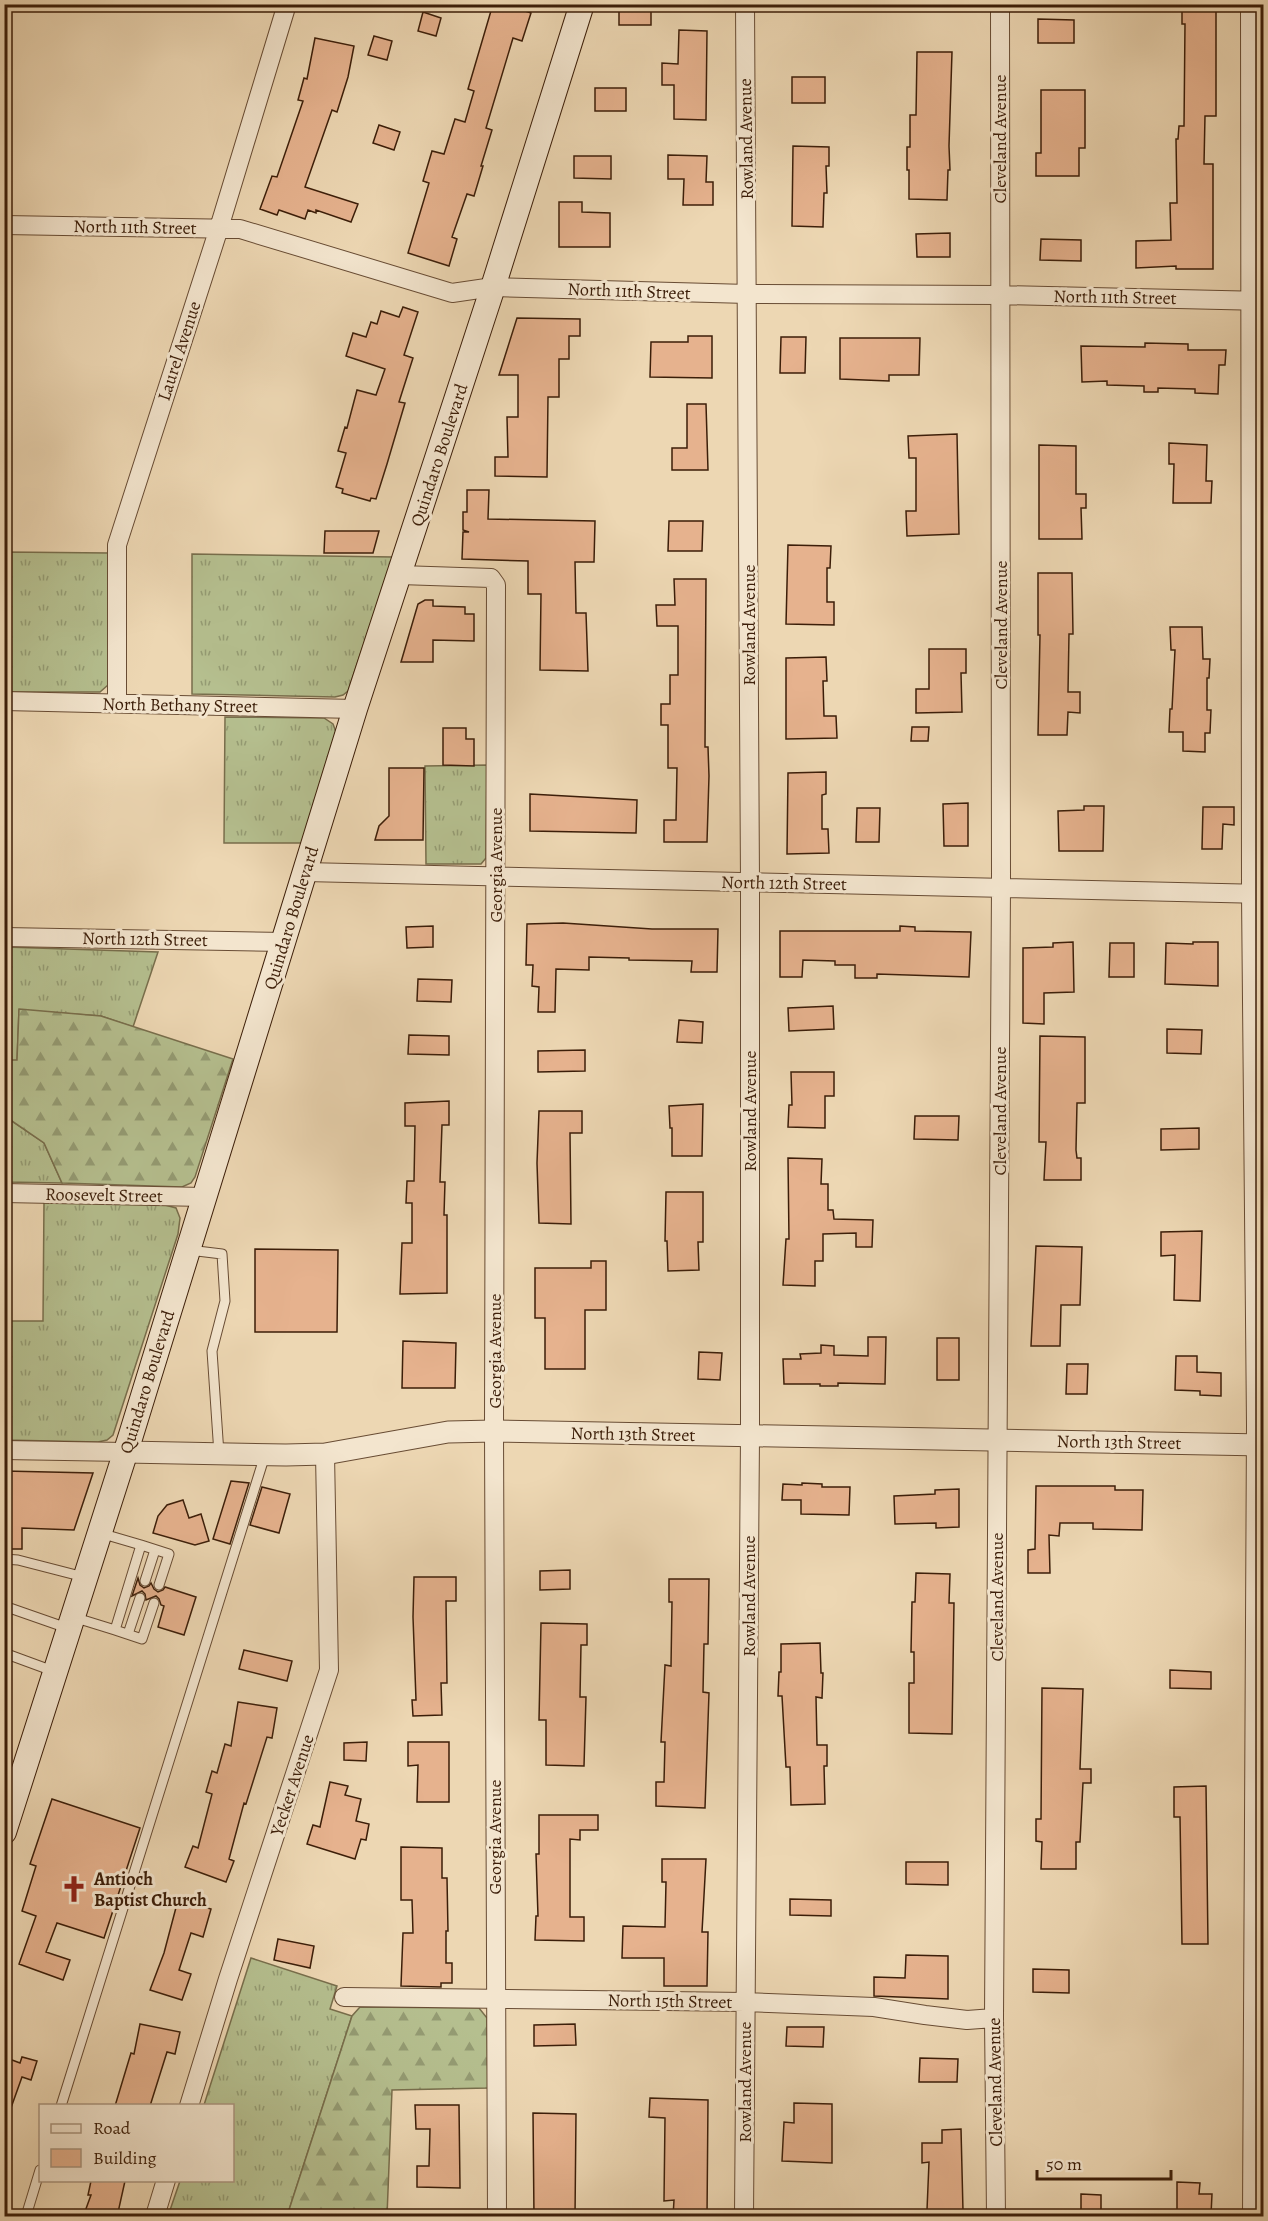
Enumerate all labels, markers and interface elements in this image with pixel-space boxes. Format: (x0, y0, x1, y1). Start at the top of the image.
street label: Cleveland Avenue (988, 75, 1012, 204)
street label: Rowland Avenue (733, 78, 759, 200)
street label: North 11th Street (73, 214, 197, 240)
street label: North 11th Street (567, 277, 691, 305)
street label: North 11th Street (1053, 284, 1177, 310)
street label: Laurel Avenue (152, 298, 206, 404)
street label: Quindaro Boulevard (405, 380, 473, 529)
street label: Cleveland Avenue (989, 561, 1013, 690)
street label: Rowland Avenue (737, 564, 761, 686)
street label: North Bethany Street (102, 692, 258, 718)
street label: Georgia Avenue (484, 807, 508, 923)
street label: Quindaro Boulevard (258, 843, 324, 993)
street label: North 12th Street (721, 870, 847, 896)
street label: North 12th Street (82, 926, 208, 952)
street label: Cleveland Avenue (988, 1047, 1012, 1176)
street label: Rowland Avenue (738, 1050, 762, 1172)
street label: Roosevelt Street (45, 1182, 163, 1208)
street label: Georgia Avenue (483, 1293, 507, 1409)
street label: Quindaro Boulevard (114, 1307, 180, 1457)
street label: North 13th Street (571, 1421, 696, 1447)
street label: North 13th Street (1057, 1429, 1182, 1455)
street label: Cleveland Avenue (985, 1533, 1009, 1662)
street label: Rowland Avenue (737, 1535, 761, 1657)
street label: Yecker Avenue (264, 1731, 320, 1840)
street label: Georgia Avenue (483, 1779, 507, 1895)
place label: Antioch Baptist Church (93, 1867, 207, 1912)
church icon: Antioch Baptist Church (59, 1874, 89, 1904)
street label: North 15th Street (607, 1988, 733, 2014)
street label: Cleveland Avenue (982, 2017, 1008, 2147)
street label: Rowland Avenue (733, 2021, 757, 2143)
legend (39, 2104, 234, 2182)
text: Road (93, 2116, 131, 2140)
scale bar (1037, 2143, 1170, 2181)
text: Building (93, 2146, 157, 2170)
text: 50 m (1046, 2152, 1082, 2176)

